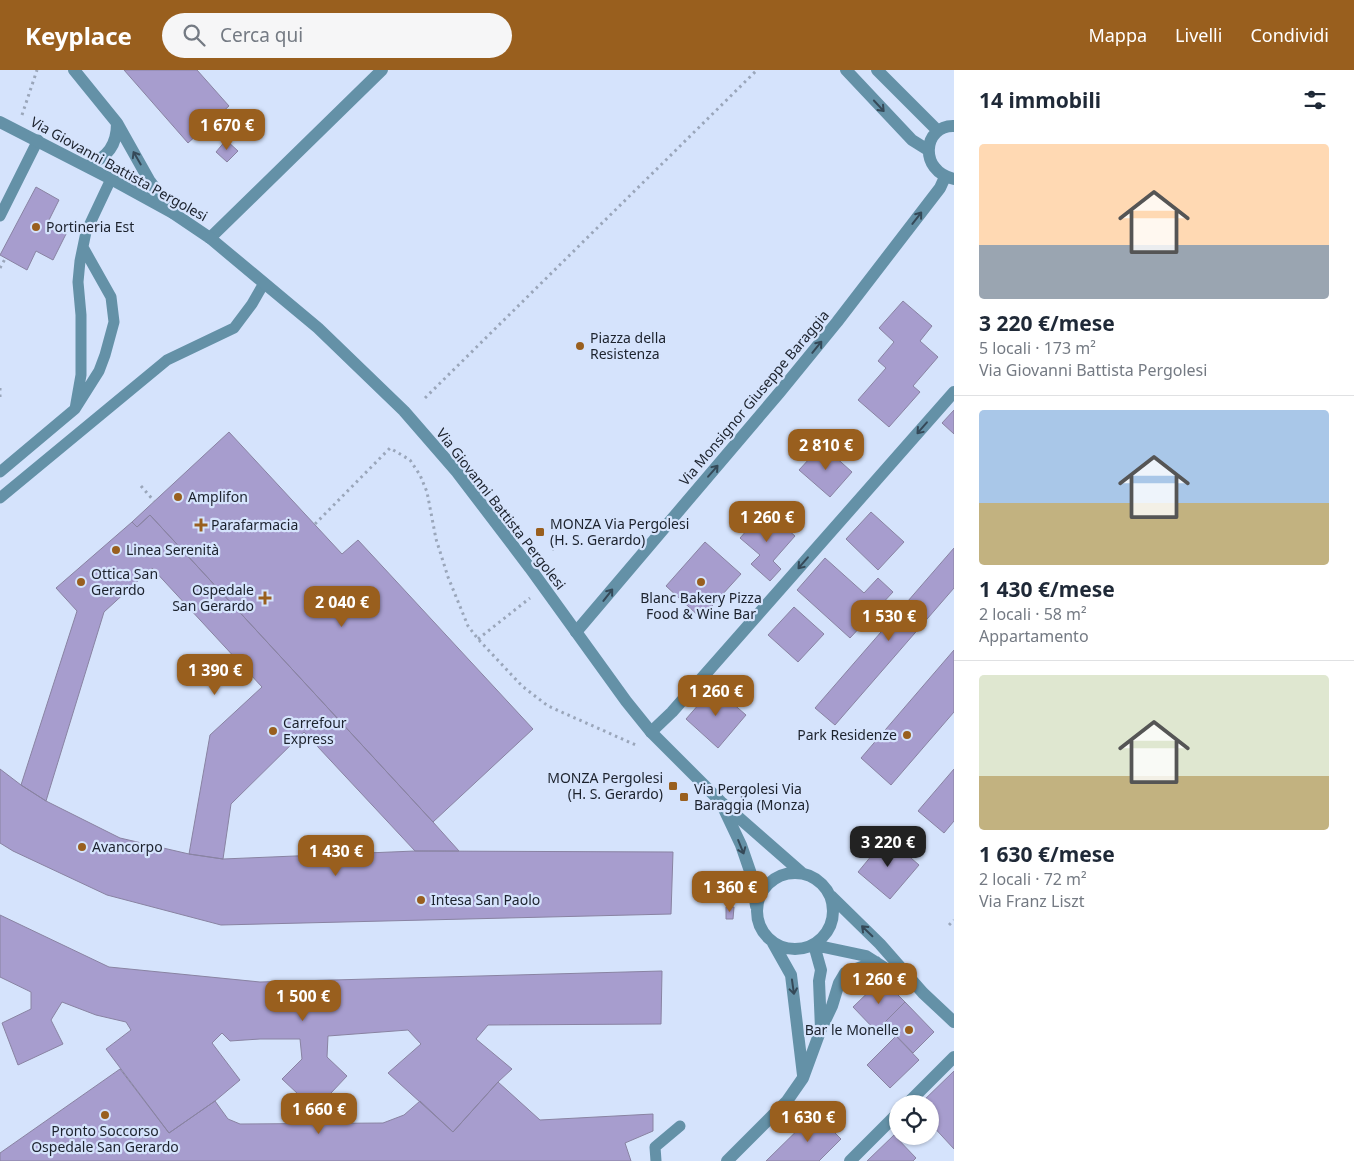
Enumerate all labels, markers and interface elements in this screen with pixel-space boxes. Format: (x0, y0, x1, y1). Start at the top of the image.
search box (162, 13, 512, 58)
text: Keyplace (25, 19, 132, 52)
icon: search (180, 21, 208, 49)
text: Cerca qui (220, 22, 303, 48)
text: Mappa (1088, 23, 1147, 47)
text: Livelli (1175, 23, 1222, 47)
text: Condividi (1250, 23, 1329, 47)
text: 14 immobili (979, 86, 1101, 114)
icon: filters (1301, 86, 1329, 114)
one-way arrow (873, 99, 885, 112)
pin: 1 670 € (181, 108, 273, 151)
street label: Via Giovanni Battista Pergolesi (27, 112, 211, 225)
text: 1 670 € (200, 114, 254, 136)
one-way arrow (132, 150, 142, 165)
icon: home (1109, 177, 1199, 267)
one-way arrow (912, 211, 922, 225)
place label: Portineria Est (46, 217, 134, 236)
marker: Portineria Est (30, 221, 42, 233)
street label: Via Monsignor Giuseppe Baraggia (674, 306, 833, 489)
text: 3 220 €/mese (979, 309, 1115, 337)
place label: Piazza della Resistenza (590, 328, 666, 363)
text: 5 locali · 173 m² (979, 337, 1096, 359)
marker: Piazza della Resistenza (574, 340, 586, 352)
one-way arrow (812, 340, 823, 353)
text: Via Giovanni Battista Pergolesi (979, 359, 1207, 381)
one-way arrow (916, 422, 928, 435)
street label: Via Giovanni Battista Pergolesi (432, 424, 570, 593)
pin: 2 810 € (780, 428, 872, 471)
text: 2 810 € (799, 434, 853, 456)
icon: home (1109, 442, 1199, 532)
one-way arrow (707, 464, 718, 477)
place label: Amplifon (188, 487, 248, 506)
marker: Amplifon (172, 491, 184, 503)
pin: 1 260 € (721, 500, 813, 543)
text: 1 260 € (740, 506, 794, 528)
place label: MONZA Via Pergolesi (H. S. Gerardo) (550, 514, 689, 549)
place label: Parafarmacia (211, 515, 298, 534)
marker: Parafarmacia (195, 519, 207, 531)
marker: MONZA Via Pergolesi (H. S. Gerardo) (534, 526, 546, 538)
place label: Linea Serenità (126, 540, 219, 559)
marker: Linea Serenità (110, 544, 122, 556)
one-way arrow (797, 557, 808, 570)
place label: Ottica San Gerardo (91, 564, 158, 599)
text: 1 430 €/mese (979, 575, 1115, 603)
marker: Ottica San Gerardo (75, 576, 87, 588)
marker: Blanc Bakery Pizza Food & Wine Bar (695, 576, 707, 588)
place label: Ospedale San Gerardo (172, 580, 254, 615)
pin: 2 040 € (296, 586, 388, 628)
place label: Blanc Bakery Pizza Food & Wine Bar (640, 588, 762, 623)
one-way arrow (602, 589, 613, 602)
marker: Ospedale San Gerardo (258, 591, 272, 605)
text: 2 040 € (315, 591, 369, 613)
pin: 1 530 € (843, 600, 935, 642)
text: 2 locali · 58 m² (979, 603, 1087, 625)
text: 1 530 € (862, 605, 916, 627)
text: Appartamento (979, 625, 1089, 647)
pin: 1 390 € (169, 654, 261, 696)
text: 1 390 € (188, 659, 242, 681)
pin: 1 260 € (670, 674, 762, 717)
text: 1 260 € (689, 680, 743, 702)
icon: home (1109, 707, 1199, 797)
place label: Carrefour Express (283, 713, 347, 748)
marker: Carrefour Express (267, 725, 279, 737)
place label: Park Residenze (797, 725, 897, 744)
marker: Park Residenze (901, 729, 913, 741)
place label: MONZA Pergolesi (H. S. Gerardo) (547, 768, 663, 803)
place label: Via Pergolesi Via Baraggia (Monza) (694, 779, 809, 814)
marker: MONZA Pergolesi (H. S. Gerardo) (667, 780, 679, 792)
marker: Via Pergolesi Via Baraggia (Monza) (678, 791, 690, 803)
pin: 3 220 € (842, 826, 934, 868)
text: 3 220 € (861, 831, 915, 853)
pin: 1 430 € (290, 834, 382, 877)
place label: Avancorpo (92, 837, 163, 856)
one-way arrow (737, 838, 746, 854)
text: 1 430 € (309, 840, 363, 862)
text: 1 630 €/mese (979, 840, 1115, 868)
marker: Avancorpo (76, 841, 88, 853)
text: 2 locali · 72 m² (979, 868, 1087, 890)
pin: 1 360 € (684, 870, 776, 913)
text: 1 360 € (703, 876, 757, 898)
place label: Intesa San Paolo (431, 890, 540, 909)
text: Via Franz Liszt (979, 890, 1084, 912)
marker: Intesa San Paolo (415, 894, 427, 906)
one-way arrow (860, 925, 873, 937)
pin: 1 260 € (833, 962, 925, 1005)
text: 1 260 € (852, 968, 906, 990)
one-way arrow (788, 979, 798, 995)
pin: 1 500 € (257, 980, 349, 1022)
text: 1 500 € (276, 985, 330, 1007)
place label: Bar le Monelle (805, 1020, 899, 1039)
marker: Bar le Monelle (903, 1024, 915, 1036)
pin: 1 660 € (273, 1092, 365, 1135)
map controls (889, 1095, 939, 1145)
button: locate (889, 1095, 939, 1145)
text: 1 660 € (292, 1098, 346, 1120)
pin: 1 630 € (762, 1100, 854, 1143)
text: 1 630 € (781, 1106, 835, 1128)
marker: Pronto Soccorso Ospedale San Gerardo (99, 1109, 111, 1121)
place label: Pronto Soccorso Ospedale San Gerardo (31, 1121, 179, 1156)

